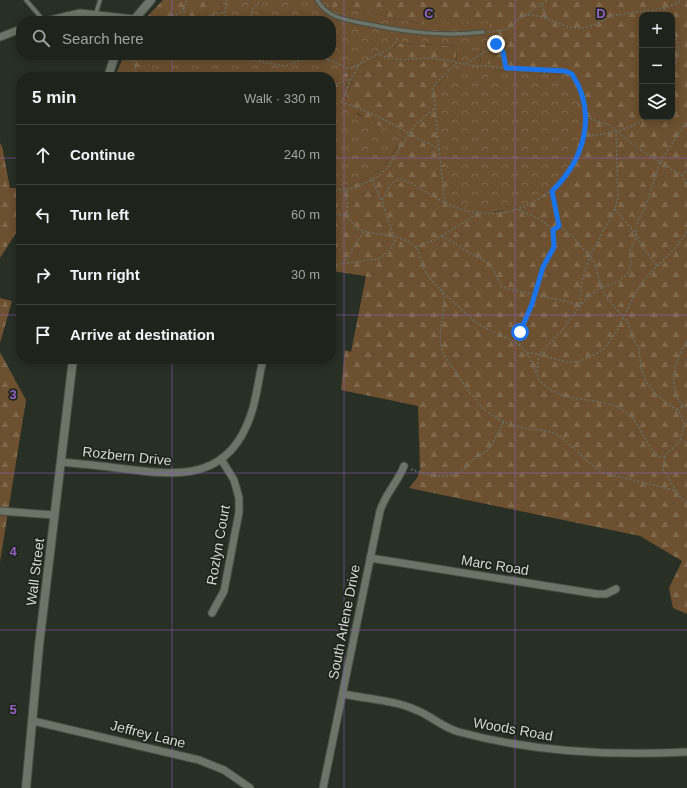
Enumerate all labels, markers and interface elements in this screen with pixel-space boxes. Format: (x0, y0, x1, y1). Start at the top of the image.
text: C (424, 6, 434, 21)
text: D (596, 6, 606, 21)
map controls (639, 12, 675, 120)
button: + (639, 12, 675, 48)
search box (16, 16, 336, 60)
icon: search (30, 27, 52, 49)
text: Search here (62, 30, 144, 47)
route end (487, 35, 505, 53)
button: − (639, 48, 675, 84)
button: layers (639, 84, 675, 120)
text: 5 min (32, 88, 76, 107)
text: Walk · 330 m (244, 91, 320, 106)
icon: ahead (32, 144, 54, 166)
text: Continue (70, 146, 135, 163)
text: 240 m (284, 147, 320, 162)
icon: left (32, 204, 54, 226)
text: Turn left (70, 206, 129, 223)
text: 60 m (291, 207, 320, 222)
icon: right (32, 264, 54, 286)
text: Turn right (70, 266, 140, 283)
text: 30 m (291, 267, 320, 282)
route start (511, 323, 529, 341)
icon: arrive (32, 324, 54, 346)
text: Arrive at destination (70, 326, 215, 343)
text: 3 (9, 387, 17, 402)
street label: Rozbern Drive (82, 443, 173, 469)
street label: Rozlyn Court (203, 504, 233, 586)
street label: Wall Street (23, 537, 47, 607)
text: 4 (9, 544, 17, 559)
street label: Marc Road (460, 552, 530, 578)
street label: South Arlene Drive (325, 563, 363, 681)
text: 5 (9, 702, 17, 717)
street label: Woods Road (472, 714, 554, 744)
street label: Jeffrey Lane (109, 717, 187, 751)

